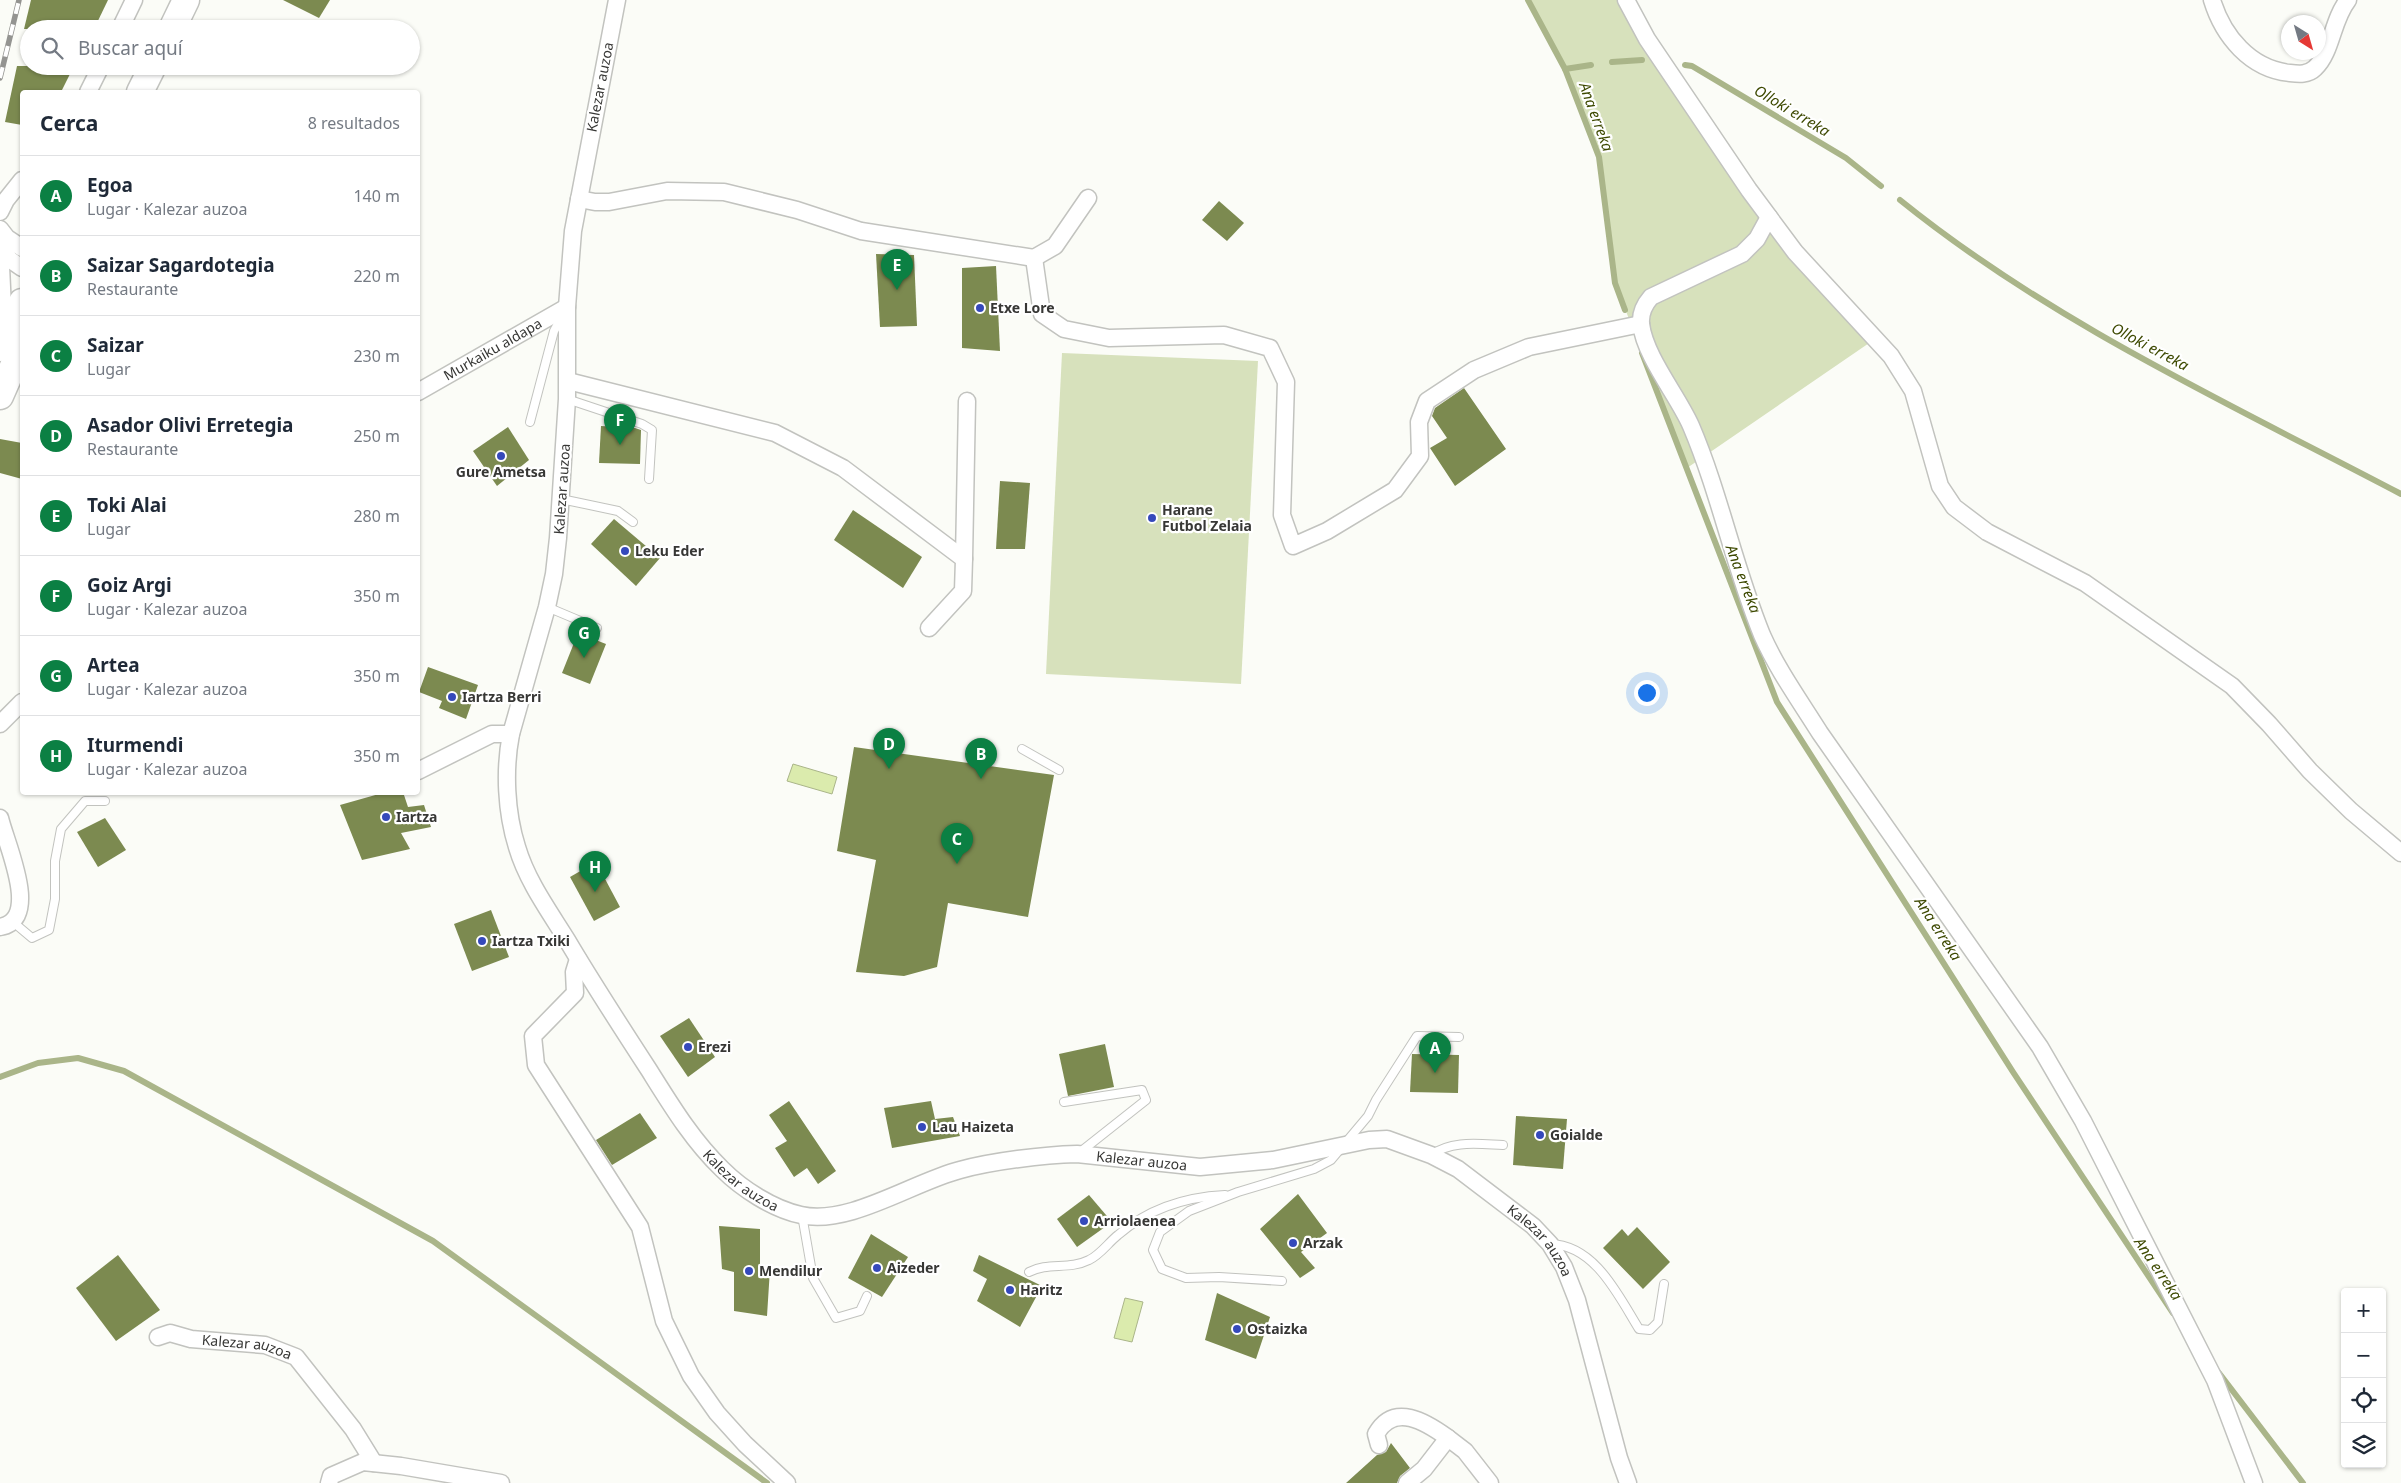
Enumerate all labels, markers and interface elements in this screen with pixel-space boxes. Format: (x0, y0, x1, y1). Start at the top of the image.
north arrow (2281, 15, 2326, 60)
search box (20, 20, 420, 75)
icon: search (38, 34, 66, 62)
text: Buscar aquí (78, 35, 183, 61)
street label: Kalezar auzoa (581, 40, 618, 133)
water label: Ana erreka (1575, 78, 1619, 154)
water label: Olloki erreka (1751, 80, 1834, 141)
text: Cerca (40, 109, 98, 137)
text: 8 resultados (308, 112, 400, 134)
text: Egoa (87, 172, 133, 198)
text: A (50, 185, 62, 207)
text: 140 m (353, 185, 400, 207)
text: Lugar · Kalezar auzoa (87, 198, 247, 220)
pin: E (881, 249, 913, 290)
text: Saizar Sagardotegia (87, 252, 275, 278)
text: B (51, 265, 61, 287)
text: 220 m (353, 265, 400, 287)
text: Restaurante (87, 278, 178, 300)
place label: Etxe Lore (990, 298, 1055, 317)
marker: Etxe Lore (974, 302, 986, 314)
street label: Murkaiku aldapa (440, 313, 545, 385)
water label: Olloki erreka (2108, 317, 2193, 375)
text: Saizar (87, 332, 144, 358)
text: C (51, 345, 61, 367)
text: 230 m (353, 345, 400, 367)
text: Lugar (87, 358, 131, 380)
pin: F (604, 404, 636, 445)
text: Asador Olivi Erretegia (87, 412, 293, 438)
text: D (50, 425, 62, 447)
text: 250 m (353, 425, 400, 447)
text: Restaurante (87, 438, 178, 460)
street label: Kalezar auzoa (549, 443, 574, 535)
marker: Gure Ametsa (495, 450, 507, 462)
place label: Gure Ametsa (456, 462, 546, 481)
text: Toki Alai (87, 492, 167, 518)
place label: Harane Futbol Zelaia (1162, 500, 1252, 535)
text: E (52, 505, 60, 527)
text: 280 m (353, 505, 400, 527)
marker: Harane Futbol Zelaia (1146, 512, 1158, 524)
text: Lugar (87, 518, 131, 540)
water label: Ana erreka (1721, 540, 1766, 616)
place label: Leku Eder (635, 541, 705, 560)
marker: Leku Eder (619, 545, 631, 557)
text: Goiz Argi (87, 572, 172, 598)
text: F (52, 585, 60, 607)
text: 350 m (353, 585, 400, 607)
text: Lugar · Kalezar auzoa (87, 598, 247, 620)
pin: G (568, 617, 600, 658)
text: Artea (87, 652, 140, 678)
text: G (50, 665, 62, 687)
text: 350 m (353, 665, 400, 687)
text: Lugar · Kalezar auzoa (87, 678, 247, 700)
your location (1634, 680, 1660, 706)
place label: Iartza Berri (462, 687, 541, 706)
marker: Iartza Berri (446, 691, 458, 703)
pin: D (873, 728, 905, 769)
text: Iturmendi (87, 732, 183, 758)
pin: B (965, 738, 997, 779)
text: H (50, 745, 62, 767)
text: 350 m (353, 745, 400, 767)
text: Lugar · Kalezar auzoa (87, 758, 247, 780)
place label: Iartza (396, 807, 437, 826)
marker: Iartza (380, 811, 392, 823)
pin: C (941, 823, 973, 864)
pin: H (579, 851, 611, 892)
water label: Ana erreka (1910, 892, 1967, 965)
place label: Iartza Txiki (492, 931, 570, 950)
marker: Iartza Txiki (476, 935, 488, 947)
pin: A (1419, 1032, 1451, 1073)
place label: Erezi (698, 1037, 731, 1056)
marker: Erezi (682, 1041, 694, 1053)
place label: Lau Haizeta (932, 1117, 1014, 1136)
marker: Lau Haizeta (916, 1121, 928, 1133)
place label: Goialde (1550, 1125, 1603, 1144)
marker: Goialde (1534, 1129, 1546, 1141)
street label: Kalezar auzoa (699, 1145, 782, 1215)
street label: Kalezar auzoa (1095, 1146, 1188, 1175)
street label: Kalezar auzoa (1504, 1200, 1577, 1279)
place label: Arriolaenea (1094, 1211, 1176, 1230)
marker: Arriolaenea (1078, 1215, 1090, 1227)
water label: Ana erreka (2130, 1232, 2188, 1304)
place label: Arzak (1303, 1233, 1343, 1252)
marker: Arzak (1287, 1237, 1299, 1249)
place label: Aizeder (887, 1258, 940, 1277)
place label: Mendilur (759, 1261, 823, 1280)
marker: Aizeder (871, 1262, 883, 1274)
marker: Mendilur (743, 1265, 755, 1277)
place label: Haritz (1020, 1280, 1063, 1299)
marker: Haritz (1004, 1284, 1016, 1296)
map controls (2341, 1288, 2386, 1468)
button: + (2341, 1288, 2386, 1333)
place label: Ostaizka (1247, 1319, 1308, 1338)
marker: Ostaizka (1231, 1323, 1243, 1335)
street label: Kalezar auzoa (201, 1330, 295, 1363)
button: − (2341, 1333, 2386, 1378)
button: locate (2341, 1378, 2386, 1423)
button: layers (2341, 1423, 2386, 1468)

